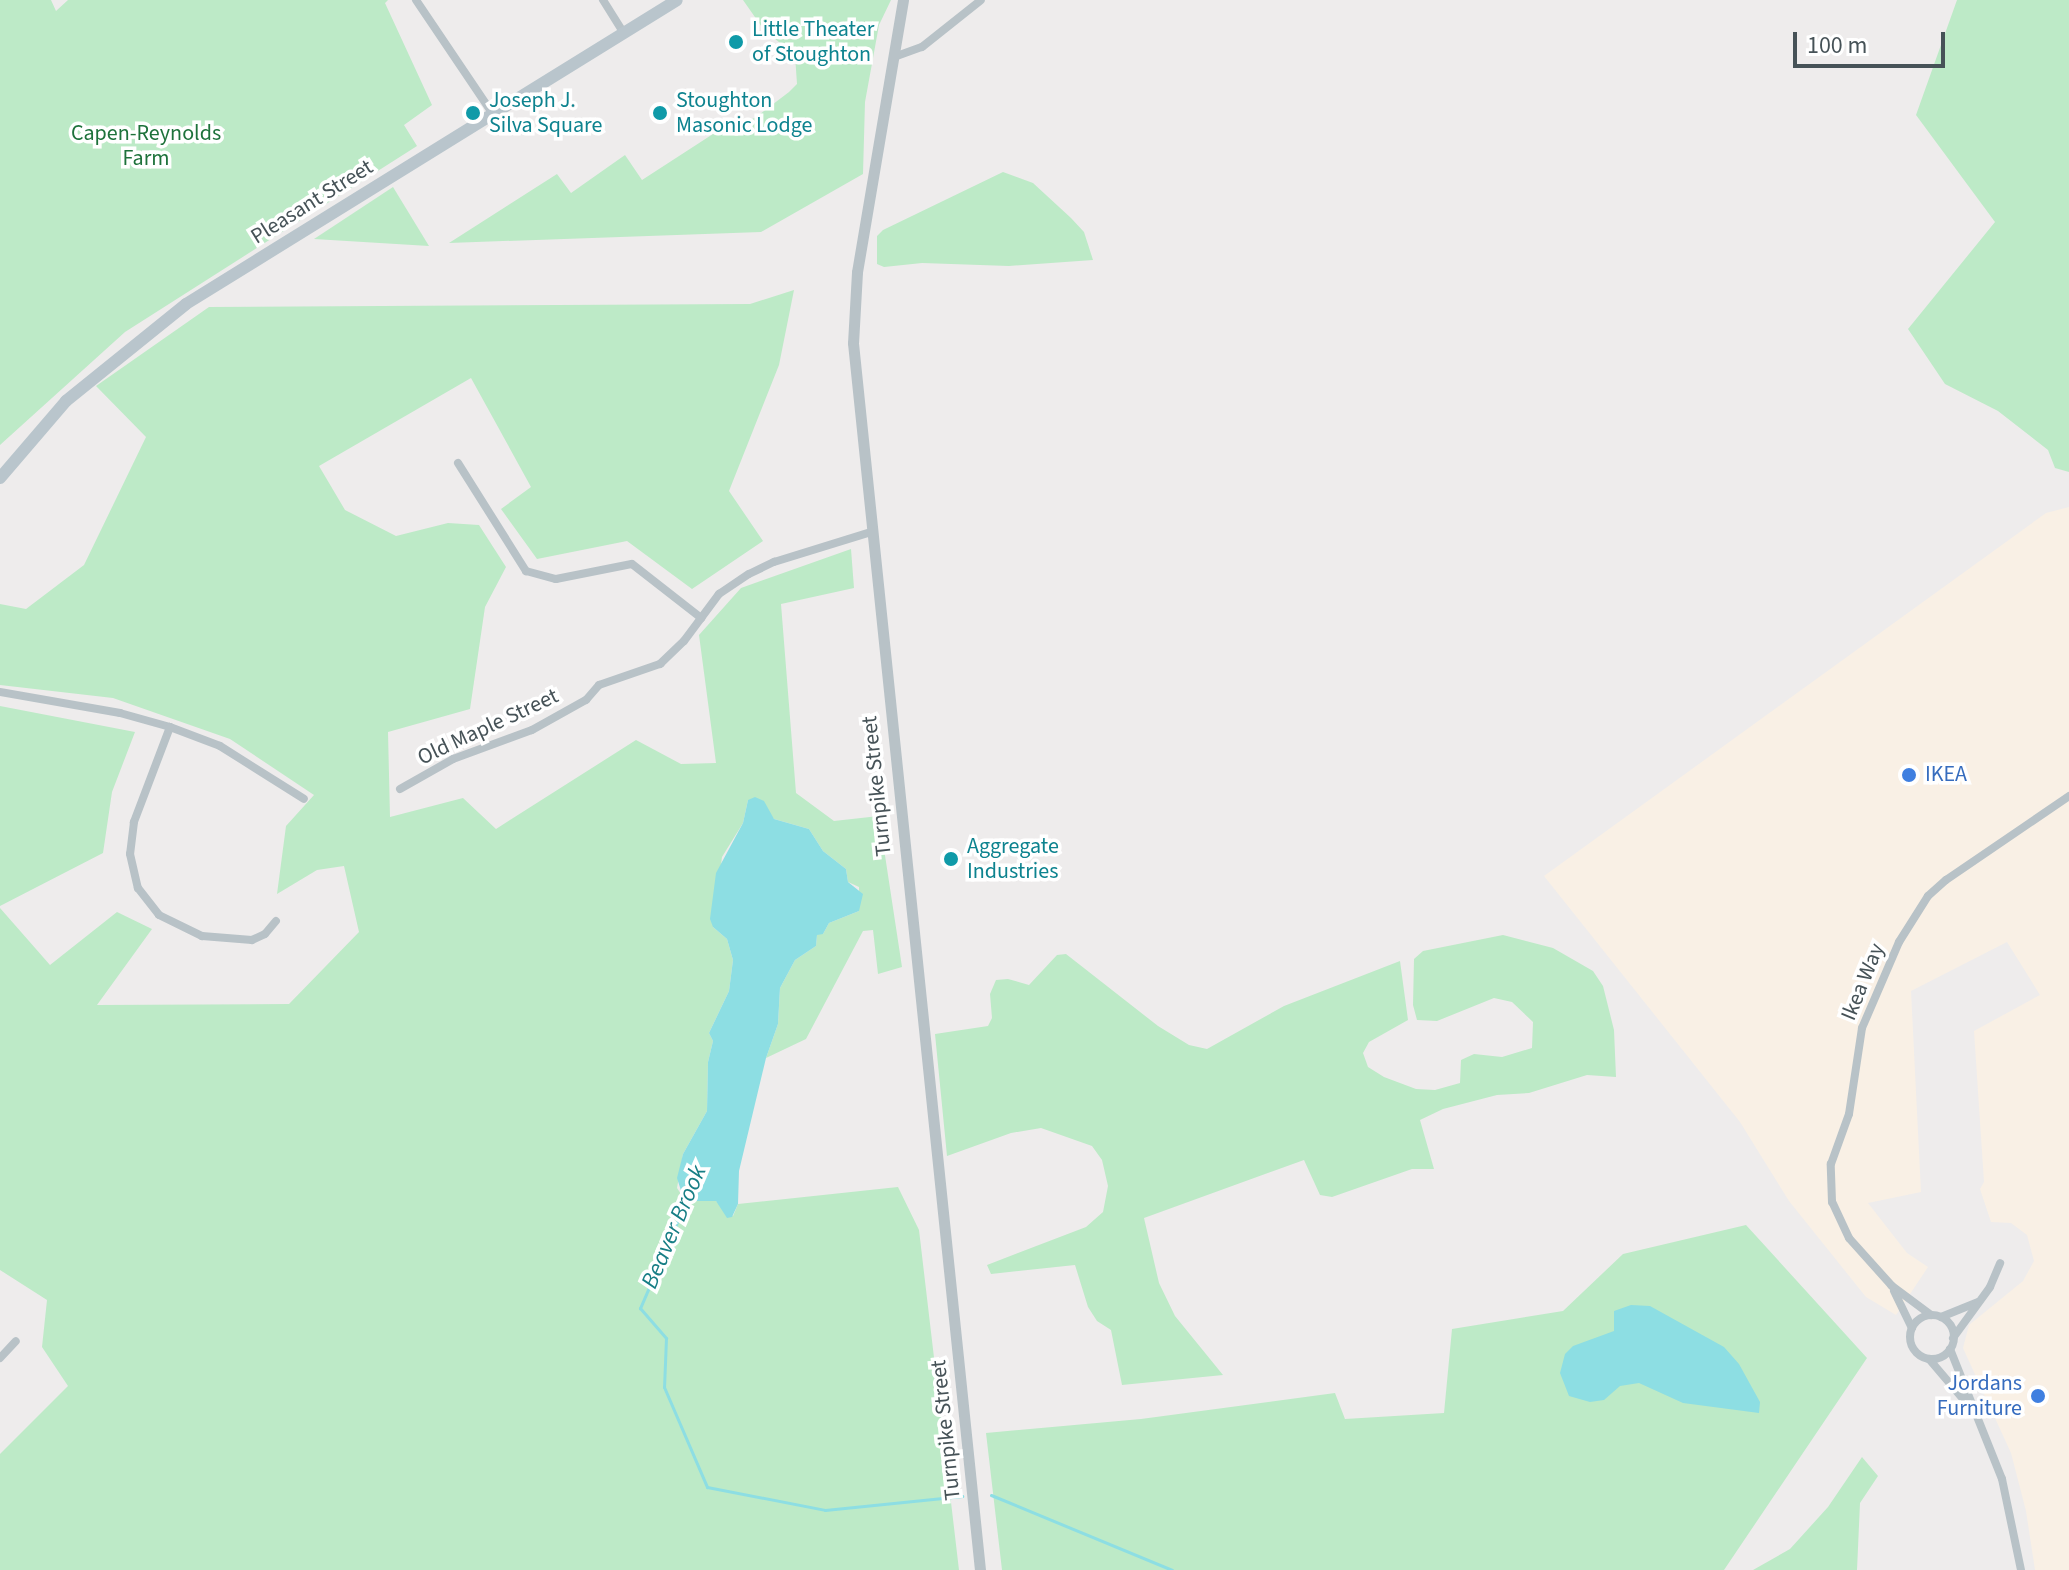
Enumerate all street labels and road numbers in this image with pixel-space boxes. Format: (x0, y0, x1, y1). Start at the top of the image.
street label: Pleasant Street (246, 154, 378, 250)
street label: Old Maple Street (413, 683, 563, 771)
street label: Turnpike Street (857, 715, 897, 857)
street label: Ikea Way (1836, 940, 1890, 1024)
street label: Turnpike Street (926, 1359, 966, 1501)

